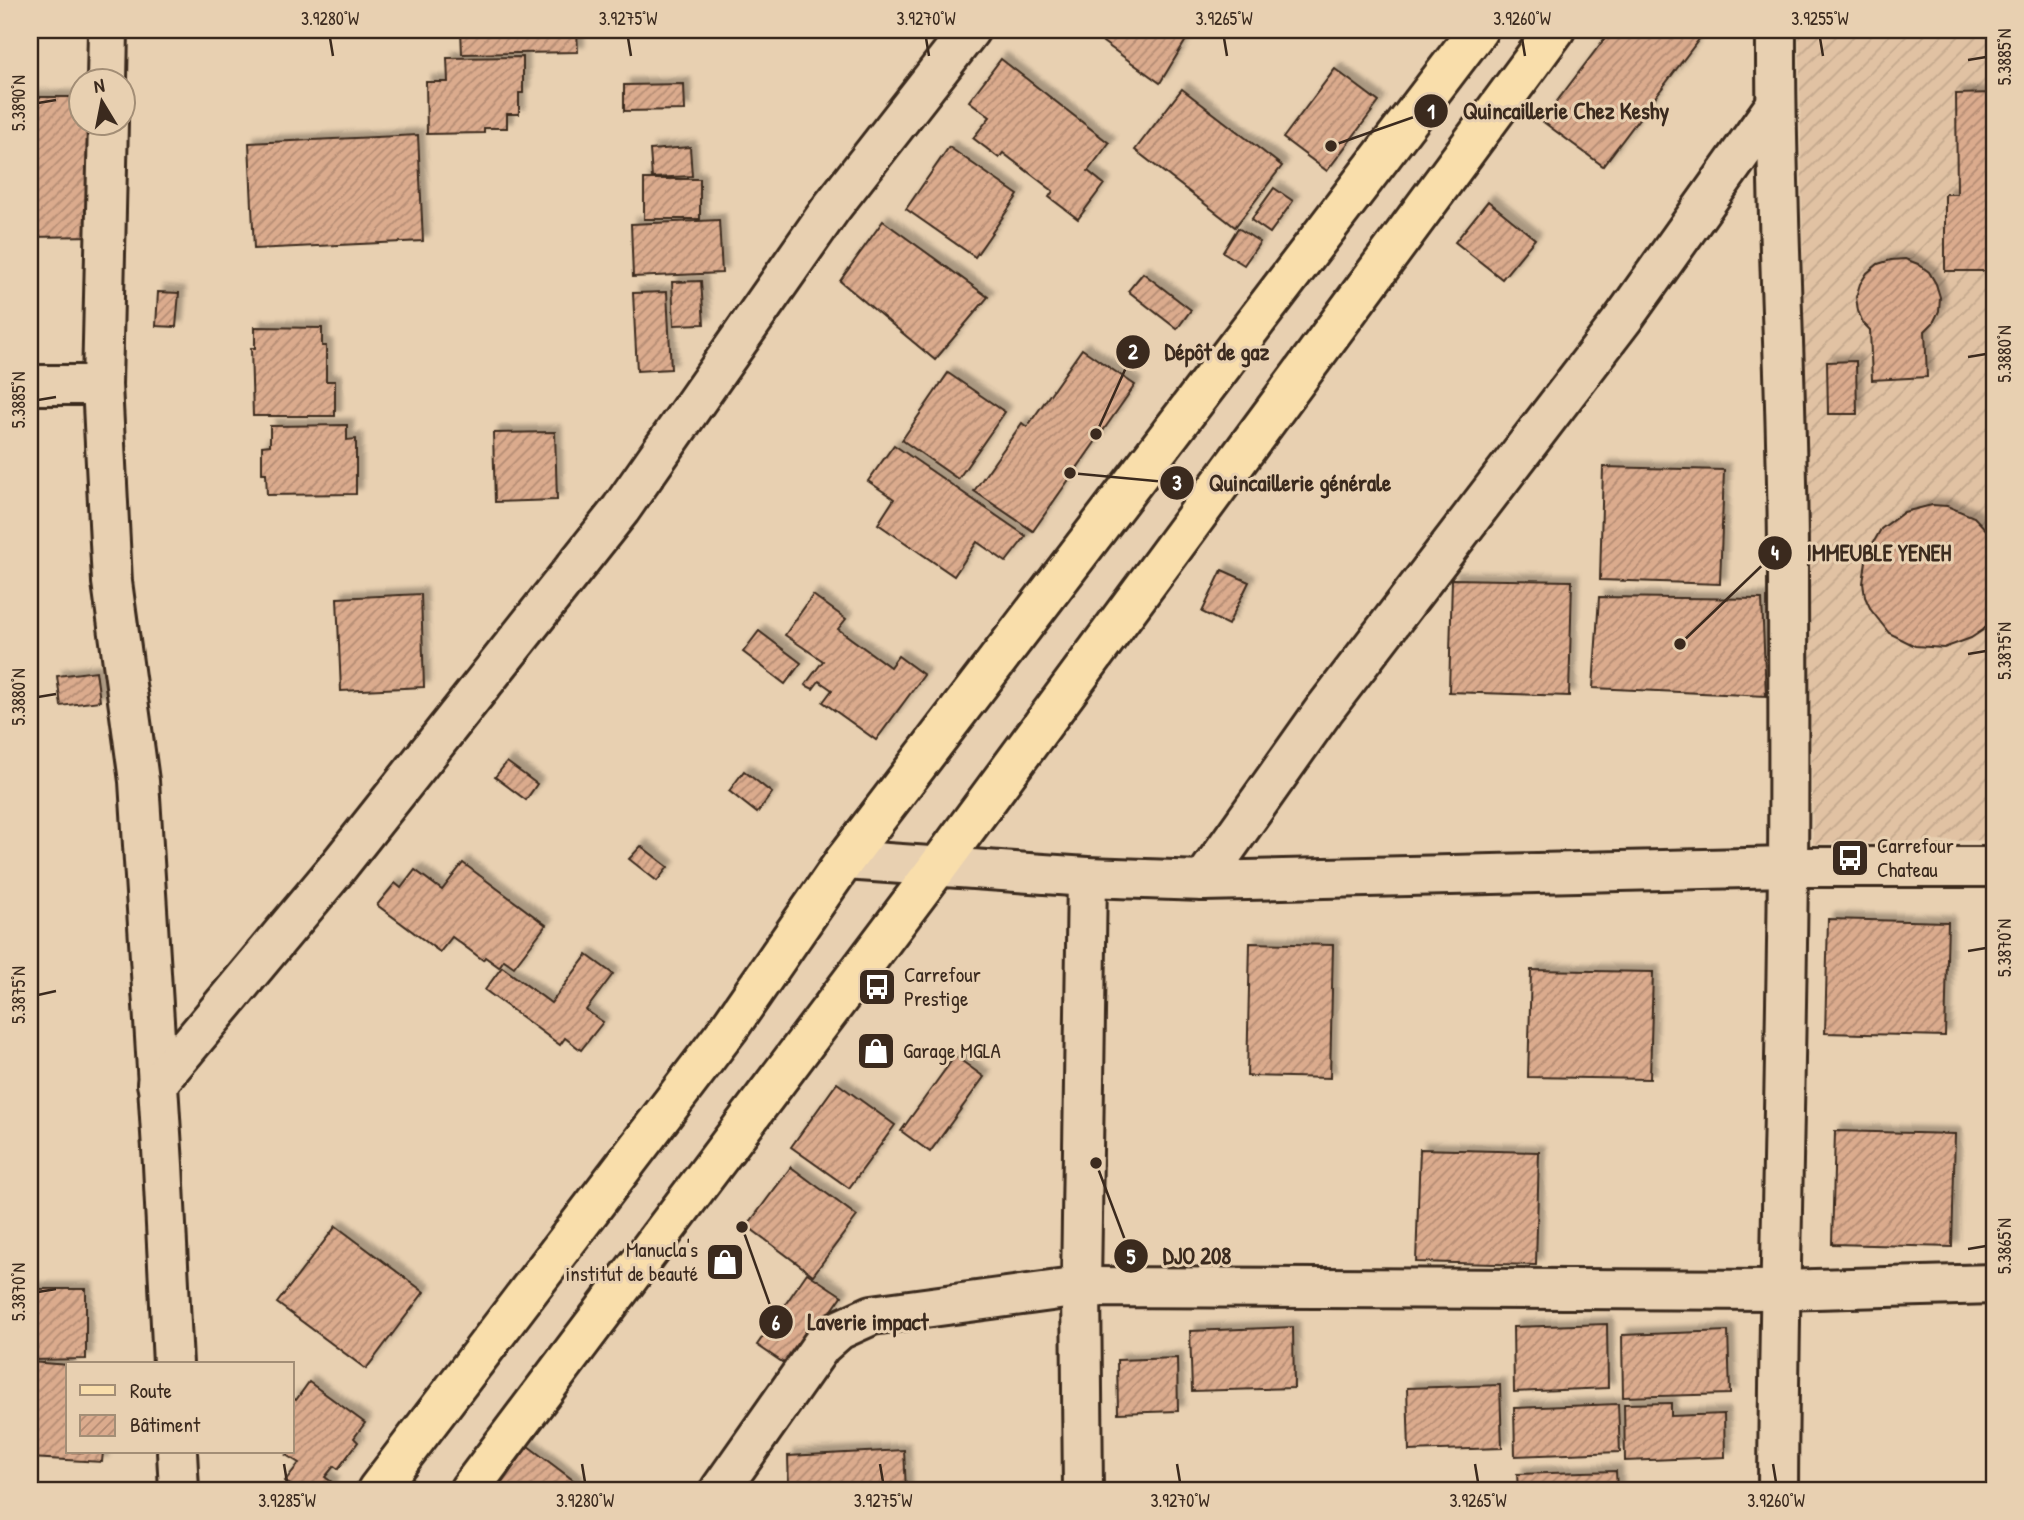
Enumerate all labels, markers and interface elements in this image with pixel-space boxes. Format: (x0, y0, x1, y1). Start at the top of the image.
text: 3.9280°W (301, 6, 359, 31)
text: 3.9275°W (599, 6, 657, 31)
text: 3.9270°W (896, 6, 956, 31)
text: 3.9265°W (1195, 6, 1253, 31)
text: 3.9260°W (1493, 6, 1551, 31)
text: 3.9255°W (1791, 6, 1849, 31)
text: 5.3885°N (1992, 29, 2017, 85)
north arrow (66, 66, 136, 136)
text: N (92, 72, 106, 99)
text: 5.3890°N (6, 75, 31, 131)
callout: Quincaillerie Chez Keshy (1414, 89, 1683, 133)
text: Quincaillerie Chez Keshy (1463, 95, 1669, 127)
text: 1 (1427, 97, 1435, 126)
text: 5.3880°N (1992, 326, 2017, 382)
callout: Dépôt de gaz (1116, 330, 1284, 374)
text: Dépôt de gaz (1165, 336, 1270, 368)
text: 2 (1128, 337, 1138, 366)
text: 5.3885°N (6, 372, 31, 428)
callout: Quincaillerie générale (1160, 461, 1405, 505)
text: Quincaillerie générale (1209, 467, 1392, 499)
text: 3 (1172, 468, 1182, 497)
callout: IMMEUBLE YENEH (1757, 531, 1965, 575)
text: IMMEUBLE YENEH (1807, 537, 1952, 568)
text: 4 (1771, 538, 1779, 567)
text: 5.3875°N (1992, 622, 2017, 680)
text: 5.3880°N (6, 669, 31, 725)
place label: Carrefour Chateau (1877, 831, 1954, 884)
bus stop icon: Carrefour Chateau (1829, 837, 1871, 879)
text: 5.3870°N (1992, 919, 2017, 977)
place label: Carrefour Prestige (904, 960, 981, 1013)
text: 5.3875°N (6, 966, 31, 1024)
bus stop icon: Carrefour Prestige (856, 966, 898, 1008)
shop icon: Garage MGLA (855, 1030, 897, 1072)
place label: Garage MGLA (903, 1036, 1001, 1065)
text: 5.3865°N (1992, 1218, 2017, 1274)
callout: DJO 208 (1114, 1234, 1245, 1278)
place label: Manucla's institut de beauté (566, 1235, 698, 1288)
text: DJO 208 (1163, 1240, 1231, 1271)
shop icon: Manucla's institut de beauté (704, 1241, 746, 1283)
text: 5 (1127, 1242, 1136, 1271)
text: 5.3870°N (6, 1263, 31, 1321)
callout: Laverie impact (758, 1300, 942, 1344)
text: Laverie impact (808, 1306, 930, 1338)
text: 6 (772, 1308, 781, 1337)
legend (66, 1362, 294, 1454)
text: Route (130, 1376, 172, 1405)
text: Bâtiment (130, 1410, 201, 1439)
text: 3.9285°W (258, 1488, 316, 1513)
text: 3.9280°W (556, 1488, 614, 1513)
text: 3.9275°W (854, 1488, 912, 1513)
text: 3.9270°W (1150, 1488, 1210, 1513)
text: 3.9265°W (1449, 1488, 1507, 1513)
text: 3.9260°W (1747, 1488, 1805, 1513)

